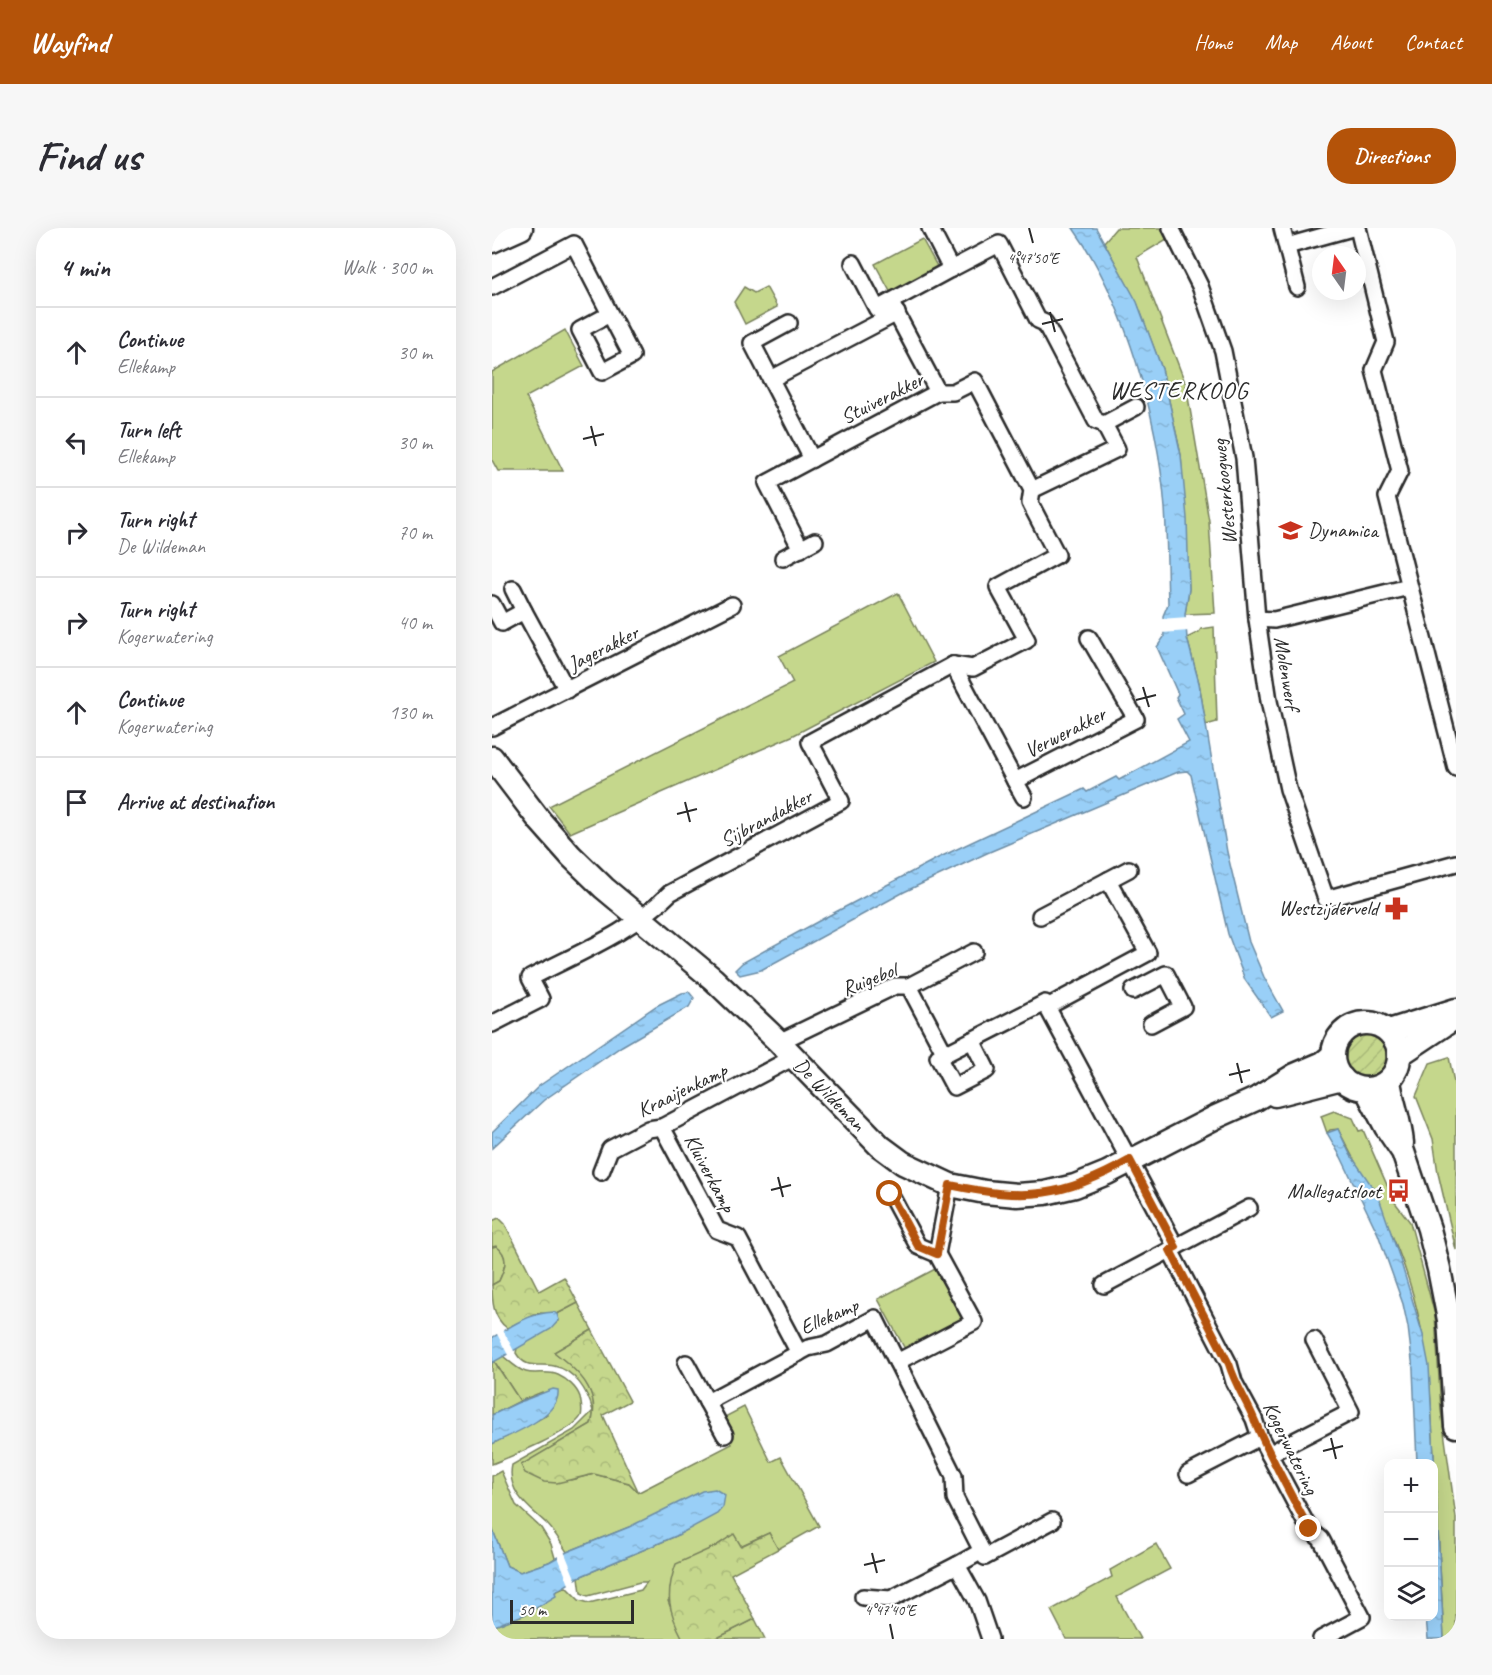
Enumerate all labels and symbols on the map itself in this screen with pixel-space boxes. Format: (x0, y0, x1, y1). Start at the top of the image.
north arrow (1312, 246, 1366, 300)
text: 4°47'50"E (1007, 249, 1061, 268)
street label: Stuiverakker (836, 365, 929, 430)
district label: WESTERKOOG (1109, 375, 1249, 405)
street label: Westerkoogweg (1205, 437, 1242, 546)
school or university icon: Dynamica (1277, 517, 1303, 543)
place label: Dynamica (1308, 517, 1380, 543)
street label: Jagerakker (562, 619, 644, 677)
street label: Molenwerf (1268, 635, 1306, 715)
street label: Verwerakker (1020, 700, 1111, 763)
street label: Sijbrandakker (716, 782, 818, 853)
place label: Westzijderveld (1279, 895, 1381, 921)
pharmacy icon: Westzijderveld (1383, 895, 1409, 921)
street label: Ruigebol (838, 955, 903, 1002)
street label: De Wildeman (788, 1052, 872, 1137)
street label: Kraaijenkamp (633, 1056, 733, 1123)
street label: Kluiverkamp (679, 1129, 742, 1218)
place label: Mallegatsloot (1287, 1178, 1383, 1204)
bus stop icon: Mallegatsloot (1386, 1178, 1412, 1204)
route start (876, 1180, 902, 1206)
street label: Ellekamp (796, 1291, 863, 1340)
street label: Kogerwatering (1257, 1397, 1325, 1500)
route end (1295, 1515, 1321, 1541)
scale bar (510, 1597, 634, 1624)
text: 4°47'40"E (864, 1601, 918, 1620)

